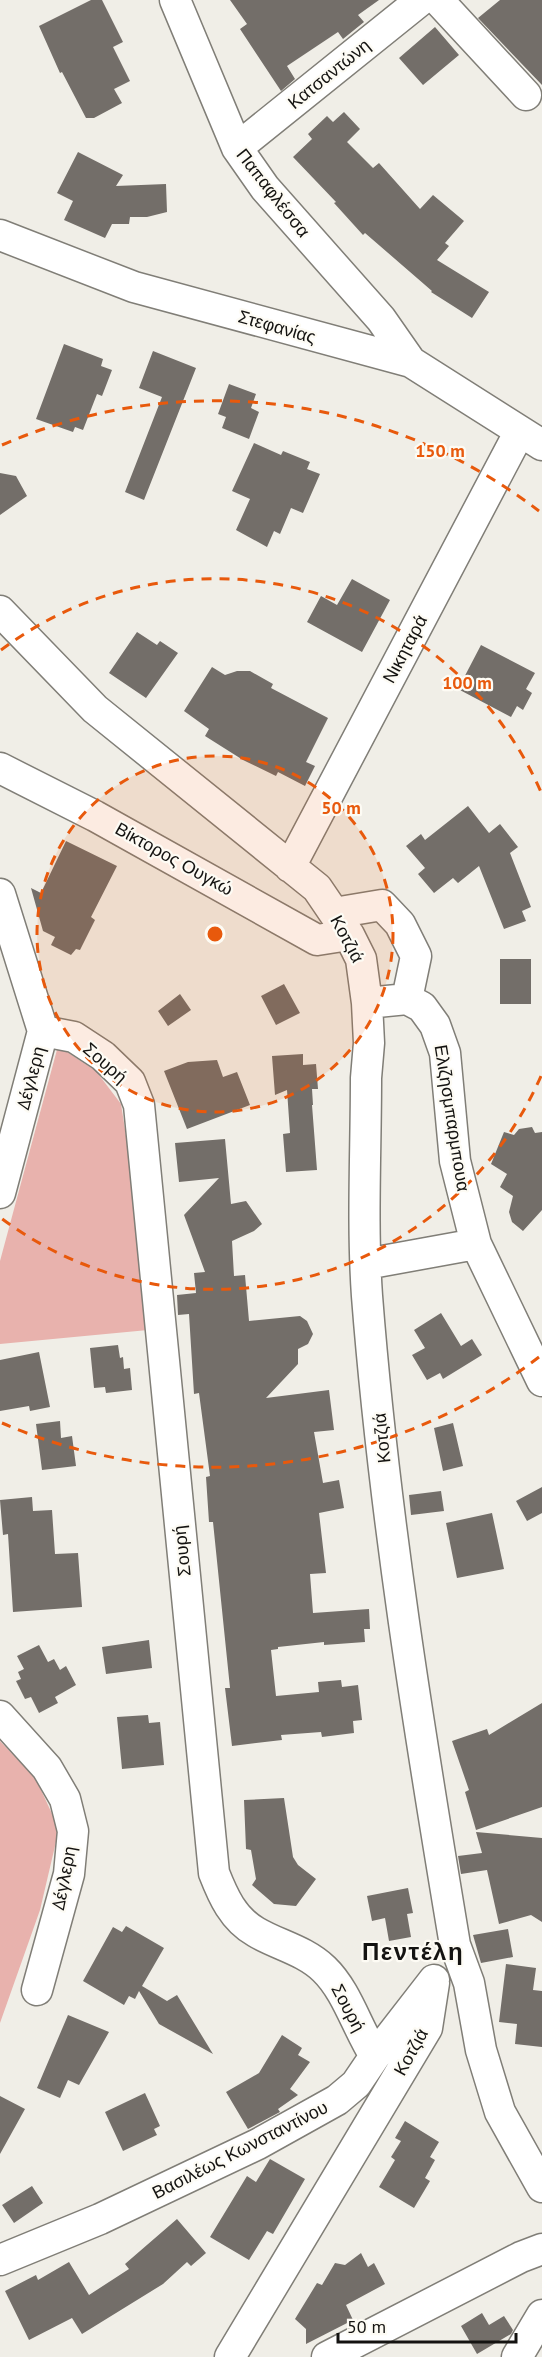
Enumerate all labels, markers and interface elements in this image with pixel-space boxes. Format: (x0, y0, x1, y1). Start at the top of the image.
street label: Κατσαντώνη (283, 33, 375, 114)
street label: Παπαφλέσσα (231, 144, 315, 242)
street label: Στεφανίας (236, 304, 319, 349)
text: 150 m (415, 439, 465, 462)
street label: Νικηταρά (377, 611, 432, 687)
text: 100 m (442, 671, 492, 694)
text: 50 m (321, 796, 361, 819)
street label: Βίκτορος Ουγκώ (111, 817, 237, 900)
street label: Κοτζιά (325, 911, 369, 966)
centre of rings (205, 924, 225, 944)
street label: Σουρή (78, 1037, 132, 1088)
street label: Ελιζησμπαρμπουα (430, 1043, 475, 1193)
street label: Δέγλερη (11, 1044, 50, 1112)
street label: Κοτζιά (367, 1412, 396, 1464)
street label: Σουρή (167, 1524, 196, 1578)
street label: Δέγλερη (46, 1844, 81, 1912)
district label: Πεντέλη (362, 1936, 464, 1967)
street label: Σουρή (326, 1980, 371, 2036)
street label: Κοτζιά (388, 2024, 433, 2079)
street label: Βασιλέως Κωνσταντίνου (148, 2095, 332, 2204)
scale bar (338, 2306, 516, 2344)
text: 50 m (347, 2315, 386, 2338)

